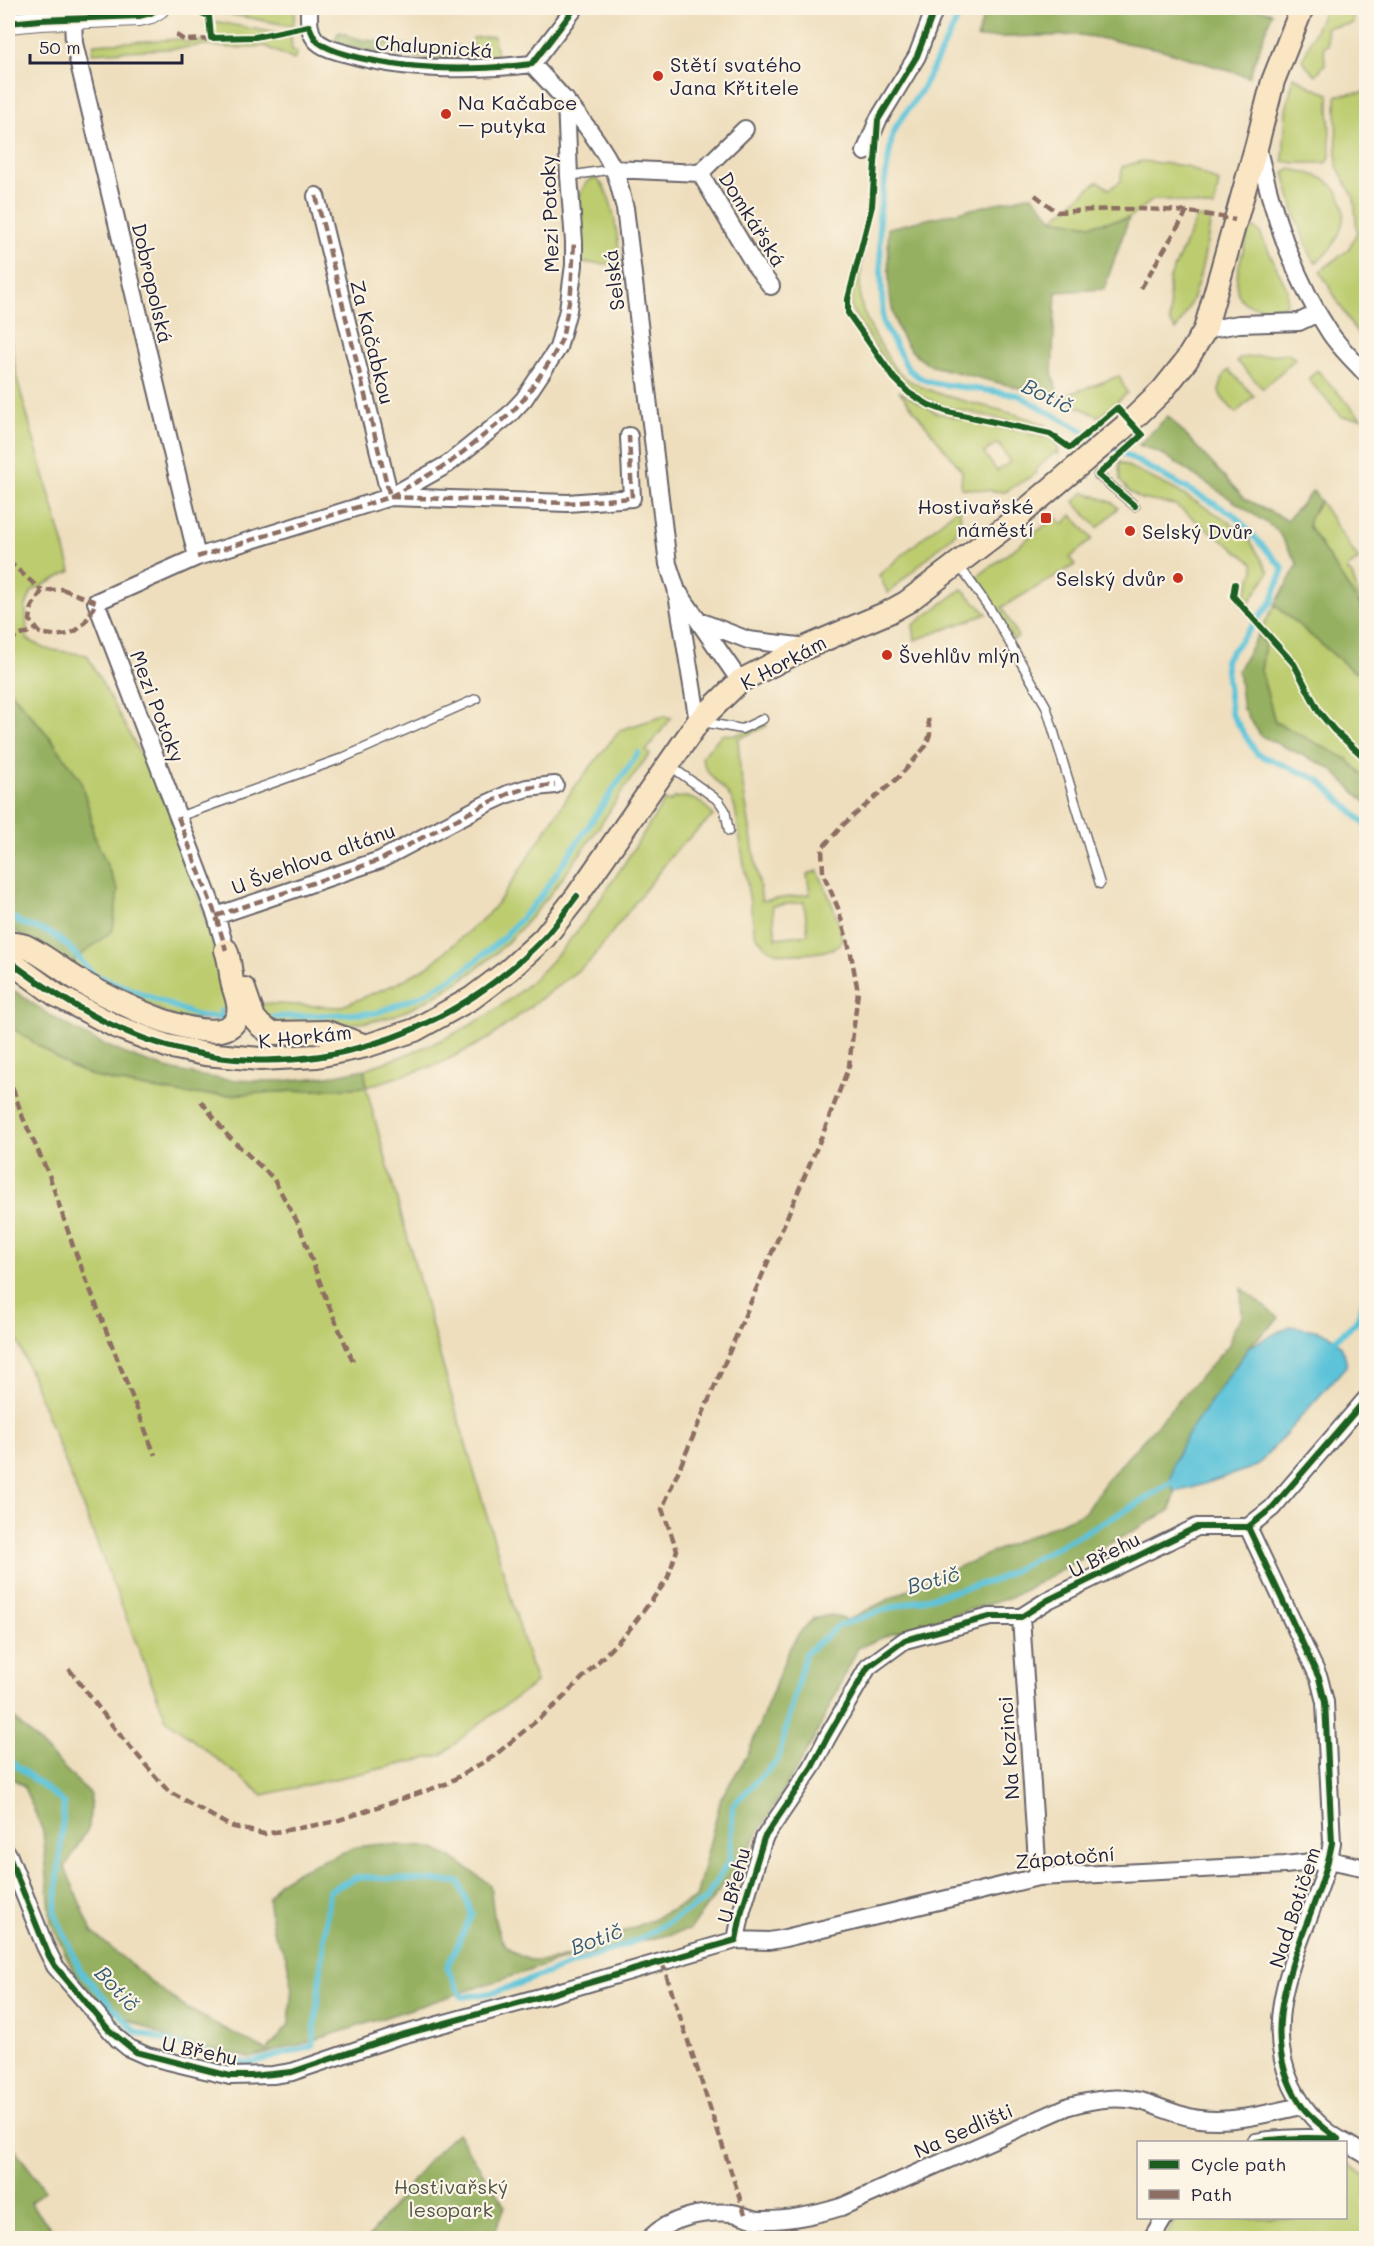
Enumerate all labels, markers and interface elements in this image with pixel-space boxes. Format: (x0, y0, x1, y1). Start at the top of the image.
scale bar (30, 27, 182, 65)
street label: Chalupnická (374, 29, 494, 63)
text: 50 m (39, 35, 81, 59)
place label: Stětí svatého Jana Křtitele (670, 51, 801, 100)
marker: Stětí svatého Jana Křtitele (651, 69, 665, 83)
place label: Na Kačabce – putyka (458, 89, 577, 138)
marker: Na Kačabce – putyka (439, 107, 453, 121)
street label: Mezi Potoky (534, 155, 564, 273)
street label: Domkářská (714, 167, 792, 271)
street label: Dobropolská (127, 221, 179, 345)
street label: Selská (596, 248, 630, 312)
street label: Za Kačabkou (345, 277, 401, 407)
water label: Botič (1018, 371, 1078, 419)
place label: Hostivařské náměstí (917, 493, 1034, 542)
marker: Hostivařské náměstí (1039, 511, 1053, 525)
place label: Selský Dvůr (1142, 518, 1253, 544)
marker: Selský Dvůr (1123, 524, 1137, 538)
place label: Selský dvůr (1056, 565, 1166, 591)
marker: Selský dvůr (1171, 571, 1185, 585)
street label: K Horkám (736, 629, 830, 695)
place label: Švehlův mlýn (899, 642, 1020, 668)
street label: Mezi Potoky (125, 646, 191, 766)
marker: Švehlův mlýn (880, 648, 894, 662)
street label: U Švehlova altánu (228, 816, 398, 900)
street label: K Horkám (257, 1018, 353, 1054)
street label: U Břehu (1064, 1525, 1144, 1583)
water label: Botič (904, 1559, 962, 1599)
street label: Na Kozinci (991, 1695, 1025, 1801)
street label: Zápotoční (1014, 1840, 1116, 1874)
street label: Nad Botičem (1262, 1843, 1326, 1971)
street label: U Břehu (711, 1845, 755, 1925)
water label: Botič (566, 1916, 626, 1960)
water label: Botič (90, 1959, 146, 2017)
street label: U Břehu (160, 2029, 240, 2071)
street label: Na Sedlišti (909, 2097, 1017, 2163)
legend (1137, 2141, 1347, 2219)
text: Cycle path (1191, 2152, 1286, 2176)
park label: Hostivařský lesopark (394, 2173, 508, 2222)
text: Path (1191, 2182, 1231, 2206)

